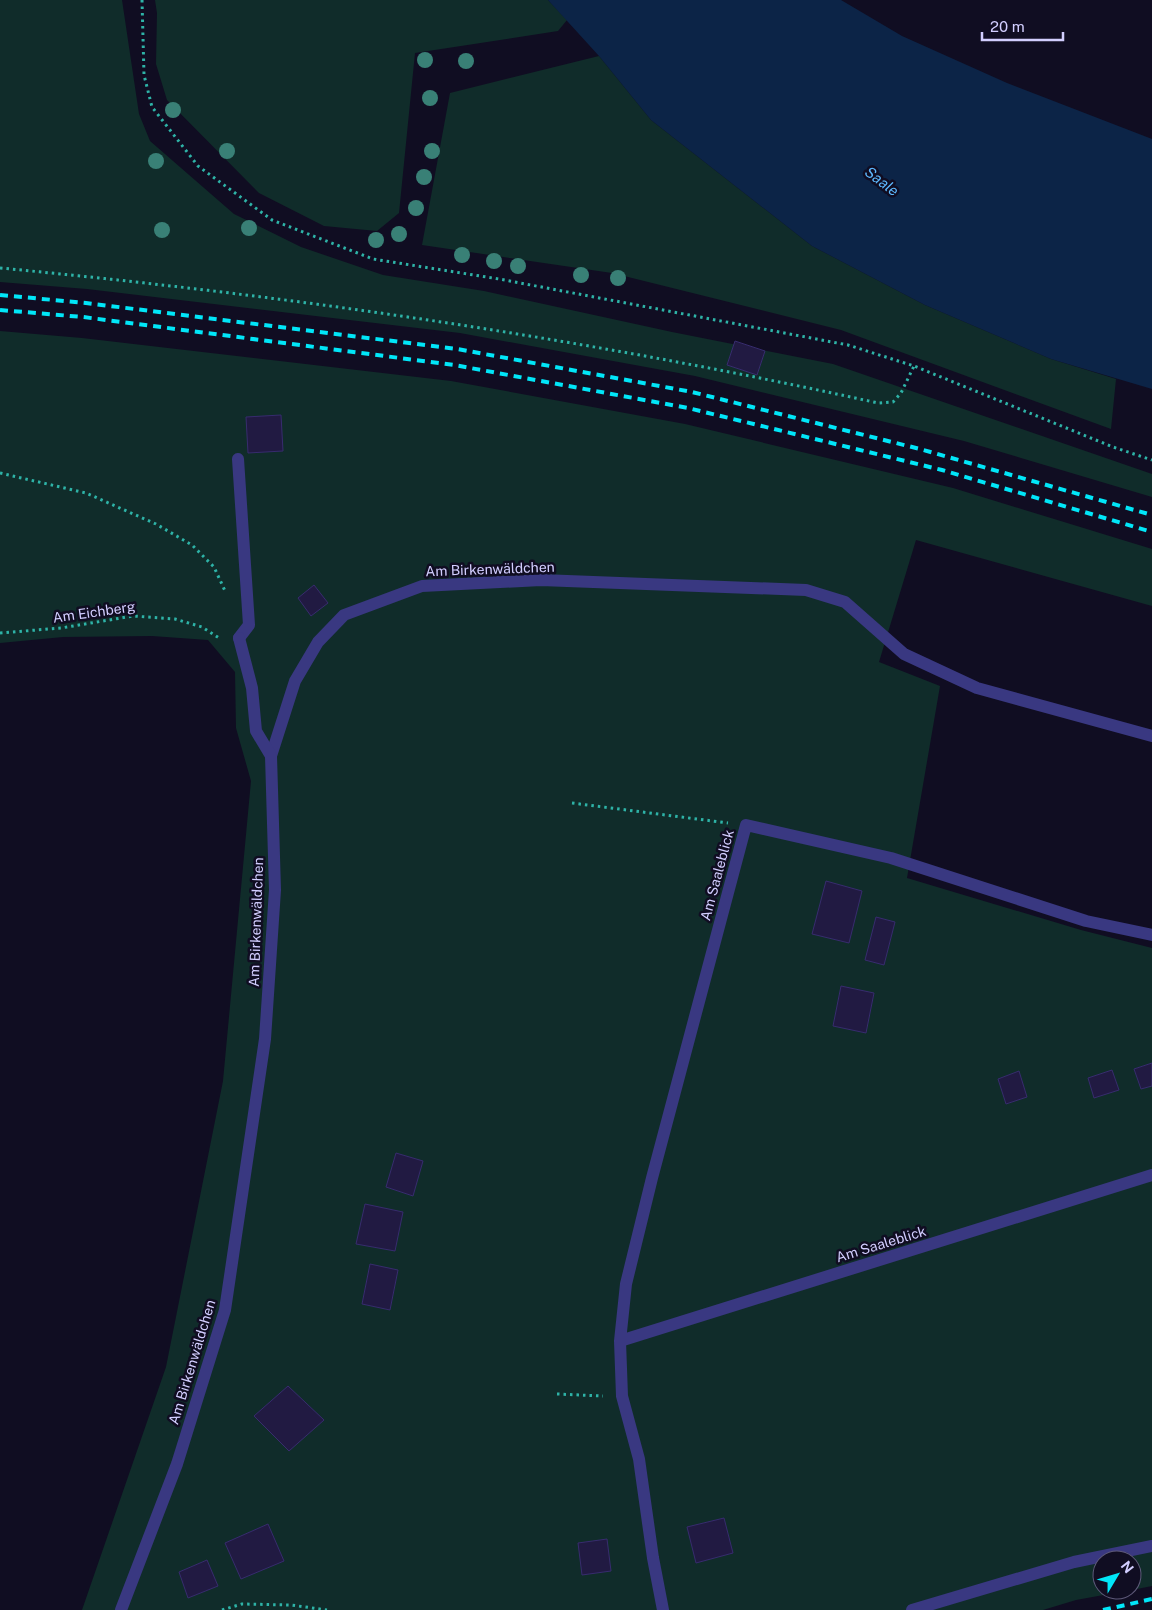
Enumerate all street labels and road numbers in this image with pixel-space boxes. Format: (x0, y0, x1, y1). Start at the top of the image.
street label: Am Birkenwäldchen (425, 559, 555, 579)
street label: Am Eichberg (52, 598, 137, 626)
street label: Am Saaleblick (697, 828, 737, 922)
street label: Am Birkenwäldchen (246, 857, 266, 987)
street label: Am Saaleblick (834, 1223, 928, 1265)
street label: Am Birkenwäldchen (165, 1298, 219, 1426)

